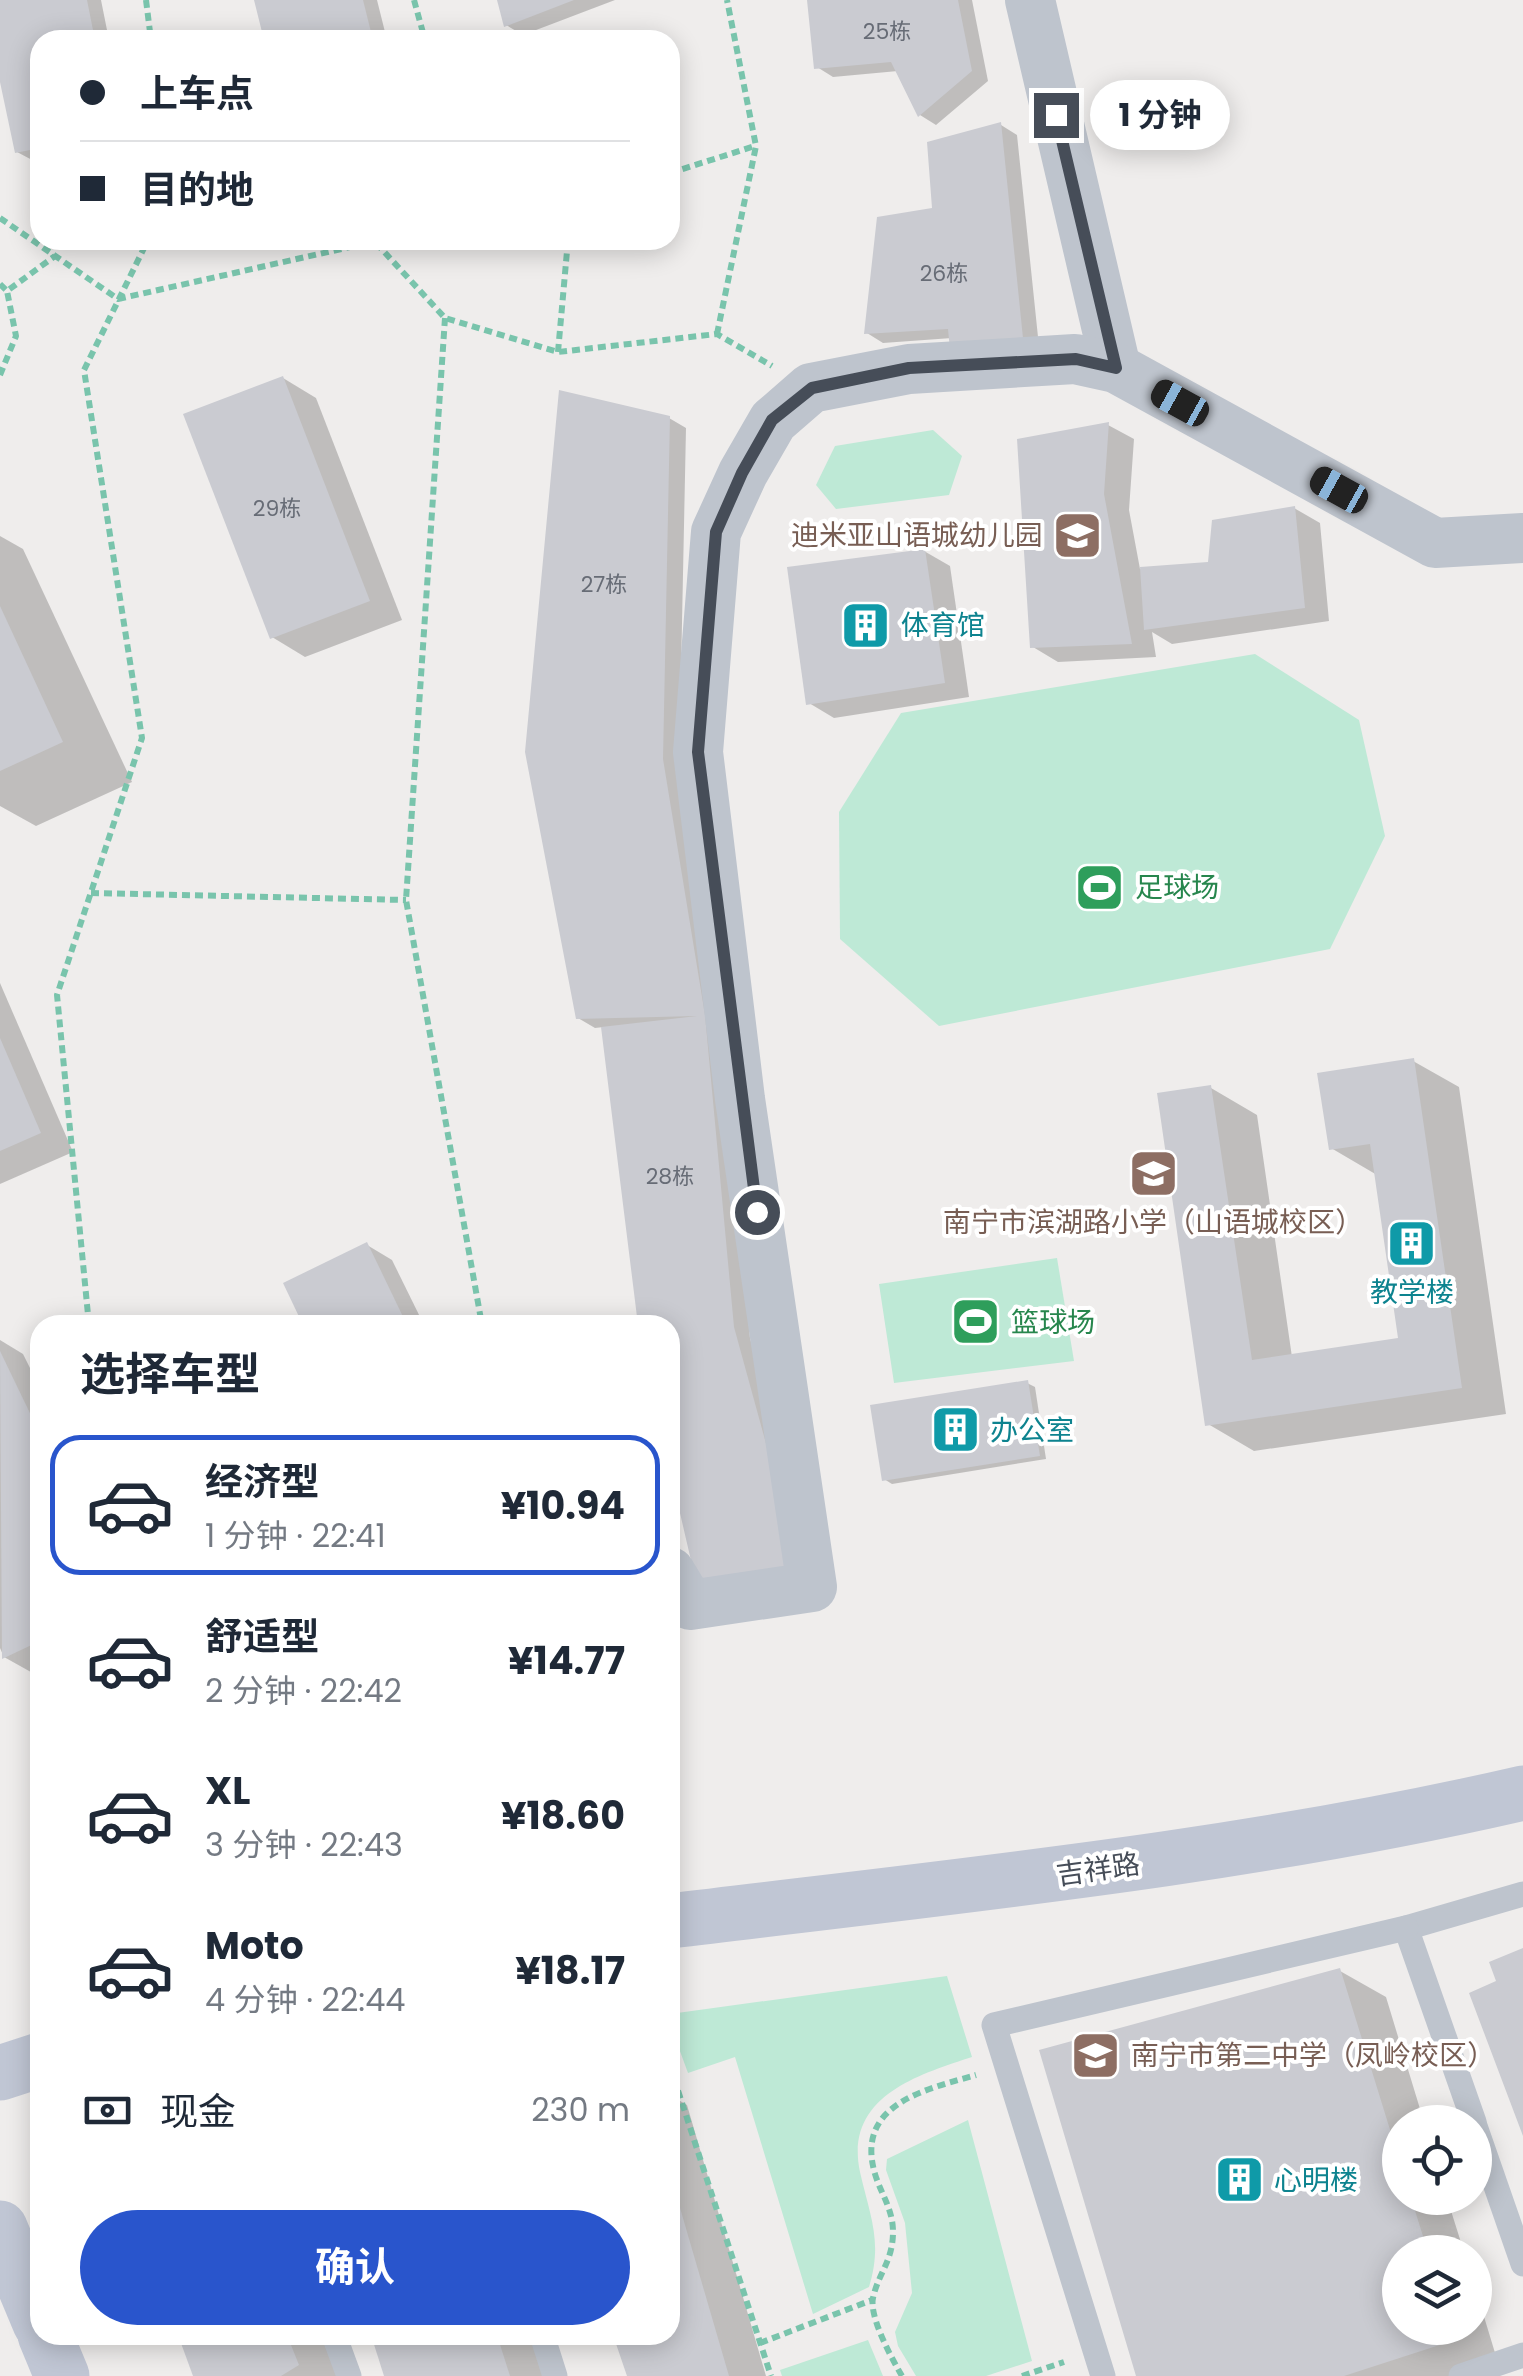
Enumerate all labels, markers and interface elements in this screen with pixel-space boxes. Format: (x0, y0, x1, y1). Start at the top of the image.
house number: 25栋 (863, 16, 911, 47)
text: 上车点 (140, 67, 254, 120)
callout: 1 分钟 (1091, 80, 1231, 150)
text: 1 分钟 (1119, 92, 1201, 137)
route end (1034, 93, 1079, 138)
text: 目的地 (140, 163, 254, 216)
house number: 26栋 (920, 258, 968, 289)
car (1146, 375, 1214, 431)
car (1305, 462, 1373, 518)
house number: 29栋 (253, 493, 301, 524)
school or university icon: 迪米亚山语城幼儿园 (1052, 509, 1104, 561)
place label: 迪米亚山语城幼儿园 (791, 516, 1043, 555)
house number: 27栋 (581, 569, 627, 600)
building icon: 体育馆 (840, 599, 892, 651)
place label: 体育馆 (901, 606, 985, 645)
sports icon: 足球场 (1074, 861, 1126, 913)
place label: 足球场 (1135, 868, 1219, 907)
school or university icon: 南宁市滨湖路小学（山语城校区） (1127, 1148, 1179, 1200)
house number: 28栋 (646, 1161, 694, 1192)
route start (735, 1190, 780, 1235)
place label: 南宁市滨湖路小学（山语城校区） (943, 1203, 1363, 1242)
building icon: 教学楼 (1386, 1218, 1438, 1270)
place label: 教学楼 (1370, 1273, 1454, 1312)
sports icon: 篮球场 (950, 1296, 1002, 1348)
place label: 篮球场 (1011, 1303, 1095, 1342)
text: 选择车型 (80, 1343, 260, 1406)
building icon: 办公室 (929, 1404, 981, 1456)
place label: 办公室 (990, 1411, 1074, 1450)
text: 经济型 (205, 1455, 319, 1508)
icon: car (85, 1460, 175, 1550)
text: ¥10.94 (501, 1479, 625, 1532)
text: 1 分钟 · 22:41 (205, 1513, 386, 1558)
text: 舒适型 (205, 1610, 319, 1663)
icon: car (85, 1615, 175, 1705)
text: ¥14.77 (508, 1634, 625, 1687)
text: 2 分钟 · 22:42 (205, 1668, 402, 1713)
text: XL (205, 1764, 250, 1817)
icon: car (85, 1770, 175, 1860)
text: ¥18.60 (501, 1789, 625, 1842)
text: 3 分钟 · 22:43 (205, 1822, 403, 1867)
street label: 吉祥路 (1054, 1844, 1142, 1895)
text: Moto (205, 1919, 304, 1972)
icon: car (85, 1925, 175, 2015)
text: ¥18.17 (515, 1944, 625, 1997)
text: 4 分钟 · 22:44 (205, 1977, 405, 2022)
school or university icon: 南宁市第二中学（凤岭校区） (1070, 2029, 1122, 2081)
place label: 南宁市第二中学（凤岭校区） (1131, 2036, 1495, 2075)
icon: cash (80, 2083, 135, 2138)
text: 现金 (160, 2085, 236, 2138)
text: 230 m (531, 2087, 630, 2132)
map controls (1382, 2105, 1492, 2345)
button: locate (1382, 2105, 1492, 2215)
building icon: 心明楼 (1213, 2154, 1265, 2206)
place label: 心明楼 (1274, 2161, 1358, 2200)
button: 确认 (80, 2210, 630, 2325)
button: layers (1382, 2235, 1492, 2345)

